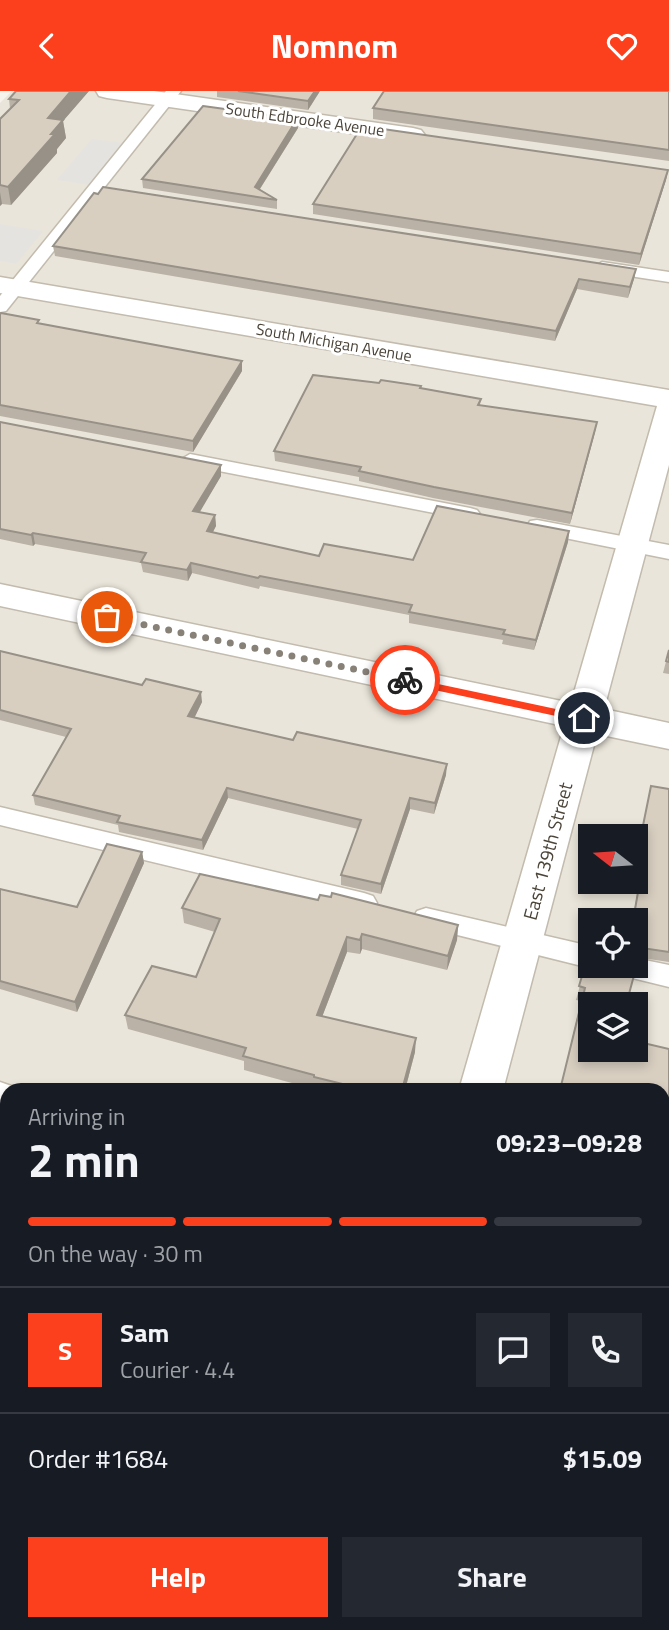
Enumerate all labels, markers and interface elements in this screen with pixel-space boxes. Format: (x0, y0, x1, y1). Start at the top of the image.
text: Nomnom (271, 22, 398, 70)
icon: back (28, 27, 66, 65)
icon: heart (603, 27, 641, 65)
street label: South Edbrooke Avenue (224, 96, 386, 142)
street label: South Michigan Avenue (254, 316, 414, 368)
pin (77, 587, 137, 647)
icon: bag (88, 598, 126, 636)
courier (370, 645, 440, 715)
icon: bike (386, 661, 424, 699)
pin (554, 688, 614, 748)
icon: home (565, 699, 603, 737)
street label: East 139th Street (515, 779, 579, 923)
north arrow (578, 824, 648, 894)
map controls (578, 824, 648, 1062)
button: locate (578, 908, 648, 978)
button: layers (578, 992, 648, 1062)
text: Arriving in (28, 1099, 125, 1134)
text: 09:23–09:28 (496, 1123, 642, 1162)
text: 2 min (28, 1125, 140, 1195)
text: On the way · 30 m (28, 1236, 203, 1271)
text: Sam (120, 1313, 169, 1352)
button: chat (476, 1313, 550, 1387)
button: phone (568, 1313, 642, 1387)
text: S (58, 1331, 72, 1370)
text: Courier · 4.4 (120, 1352, 235, 1387)
text: Order #1684 (28, 1439, 168, 1478)
text: $15.09 (563, 1439, 642, 1478)
button: Help (28, 1537, 328, 1617)
button: Share (342, 1537, 642, 1617)

